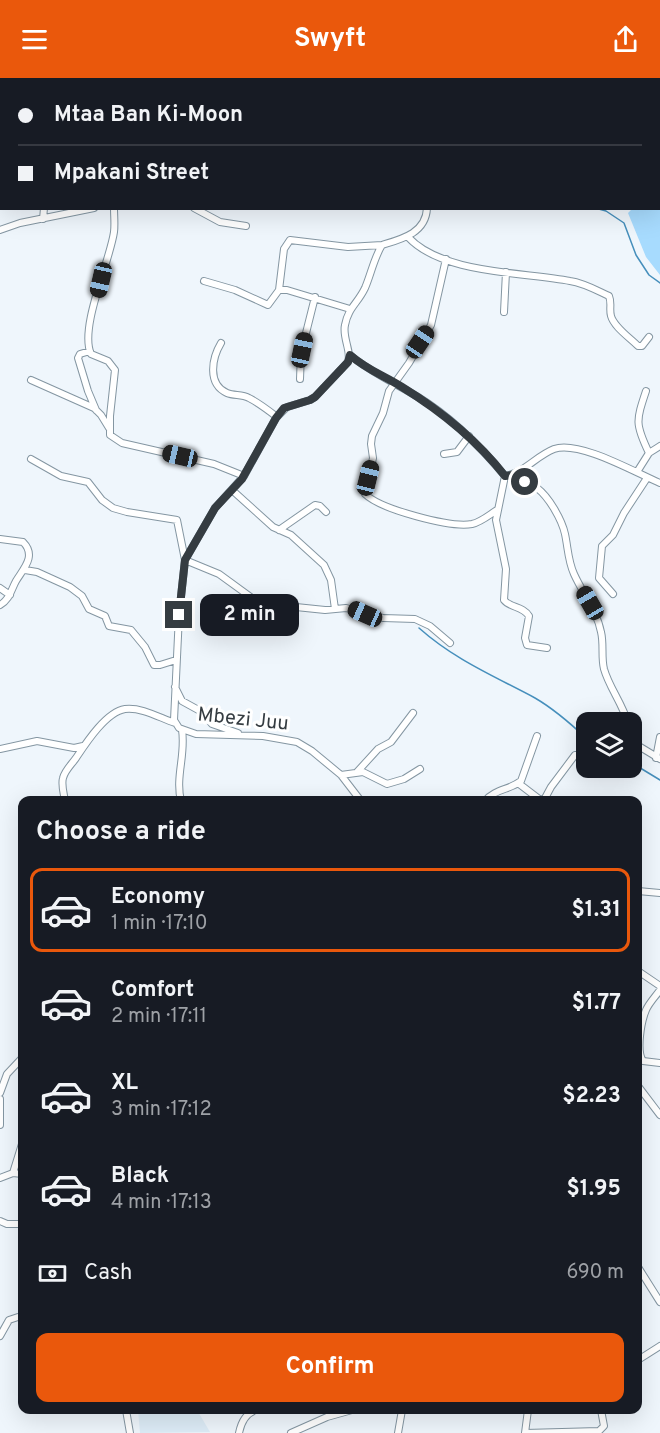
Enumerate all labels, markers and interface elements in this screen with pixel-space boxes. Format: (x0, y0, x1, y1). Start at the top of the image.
text: Swyft (294, 22, 366, 56)
icon: menu (18, 23, 51, 56)
icon: share (609, 23, 642, 56)
text: Mtaa Ban Ki-Moon (54, 102, 243, 129)
text: Mpakani Street (54, 160, 209, 187)
car (88, 260, 114, 300)
car (402, 322, 438, 362)
car (289, 331, 315, 369)
car (160, 443, 200, 469)
car (355, 458, 381, 498)
route start (511, 468, 538, 495)
car (573, 583, 607, 623)
callout: 2 min (200, 594, 299, 636)
car (345, 598, 385, 630)
route end (165, 601, 192, 628)
text: 2 min (223, 602, 276, 628)
street label: Mbezi Juu (196, 702, 290, 738)
map controls (576, 712, 642, 778)
button: layers (576, 712, 642, 778)
text: Choose a ride (36, 815, 206, 849)
icon: car (39, 883, 93, 937)
text: Economy (111, 884, 205, 911)
text: $1.31 (572, 897, 621, 924)
text: 1 min · 17:10 (111, 911, 208, 937)
icon: car (39, 976, 93, 1030)
text: Comfort (111, 977, 194, 1004)
text: $1.77 (572, 990, 621, 1017)
text: 2 min · 17:11 (111, 1004, 207, 1030)
icon: car (39, 1069, 93, 1123)
text: XL (111, 1070, 138, 1097)
text: $2.23 (562, 1083, 621, 1110)
text: 3 min · 17:12 (111, 1097, 212, 1123)
icon: car (39, 1162, 93, 1216)
text: Black (111, 1163, 169, 1190)
text: $1.95 (567, 1176, 621, 1203)
text: 4 min · 17:13 (111, 1190, 212, 1216)
icon: cash (36, 1257, 69, 1290)
text: Cash (84, 1260, 133, 1287)
text: 690 m (567, 1260, 624, 1286)
button: Confirm (36, 1333, 624, 1402)

